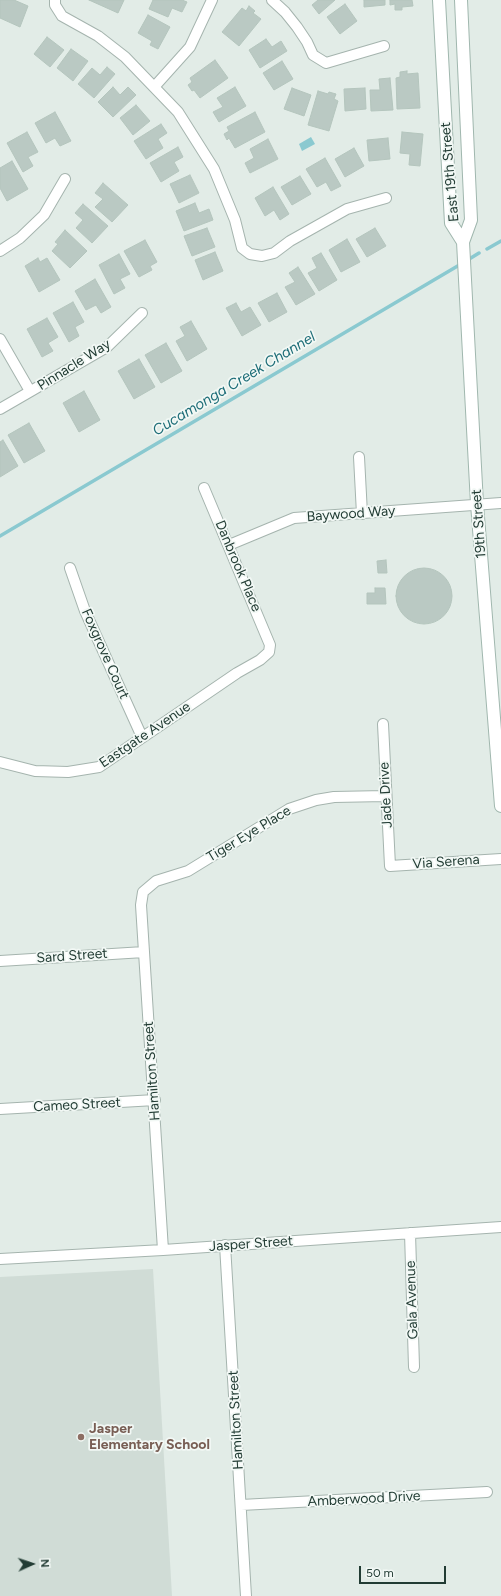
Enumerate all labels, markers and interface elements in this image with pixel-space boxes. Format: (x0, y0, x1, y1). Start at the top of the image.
street label: East 19th Street (437, 121, 463, 223)
water label: Cucamonga Creek Channel (149, 328, 319, 440)
street label: Pinnacle Way (34, 336, 114, 394)
street label: 19th Street (468, 489, 490, 559)
street label: Baywood Way (306, 503, 396, 525)
street label: Danbrook Place (211, 518, 265, 614)
street label: Foxgrove Court (78, 606, 132, 702)
street label: Eastgate Avenue (96, 698, 194, 772)
street label: Jade Drive (376, 762, 396, 828)
street label: Tiger Eye Place (204, 802, 294, 866)
street label: Via Serena (412, 851, 480, 873)
street label: Sard Street (36, 945, 108, 967)
street label: Hamilton Street (140, 1021, 164, 1121)
street label: Cameo Street (33, 1094, 121, 1116)
street label: Jasper Street (208, 1233, 294, 1255)
street label: Gala Avenue (402, 1260, 422, 1340)
street label: Hamilton Street (225, 1370, 247, 1470)
place label: Jasper Elementary School (89, 1421, 210, 1454)
marker: Jasper Elementary School (76, 1432, 86, 1442)
street label: Amberwood Drive (307, 1488, 421, 1510)
north arrow (12, 1544, 52, 1584)
scale bar (361, 1558, 448, 1584)
text: N (38, 1559, 51, 1568)
text: 50 m (366, 1566, 394, 1580)

